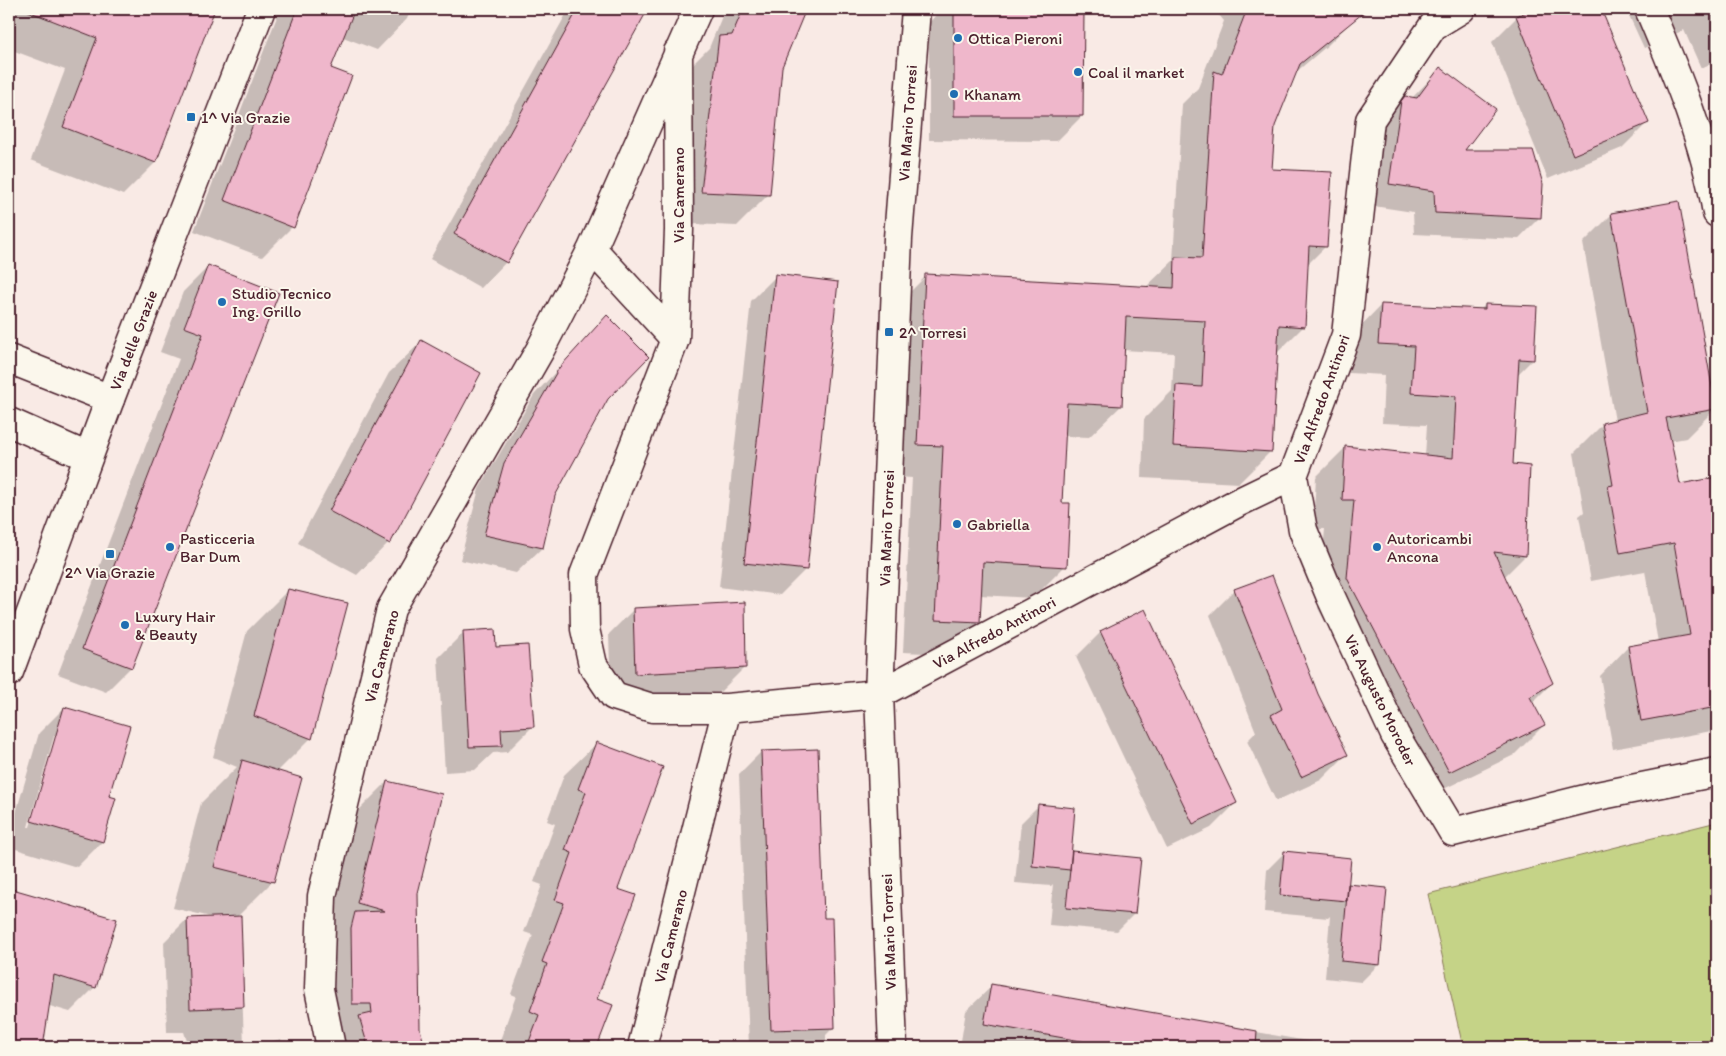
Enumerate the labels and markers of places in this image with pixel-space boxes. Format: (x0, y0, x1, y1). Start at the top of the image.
place label: Ottica Pieroni (968, 29, 1062, 48)
marker: Ottica Pieroni (952, 32, 964, 44)
place label: Coal il market (1088, 63, 1185, 82)
marker: Coal il market (1072, 66, 1084, 78)
place label: Khanam (964, 85, 1022, 104)
marker: Khanam (948, 88, 960, 100)
place label: 1^ Via Grazie (201, 108, 290, 127)
marker: 1^ Via Grazie (185, 111, 197, 123)
place label: Studio Tecnico Ing. Grillo (232, 284, 331, 321)
marker: Studio Tecnico Ing. Grillo (216, 296, 228, 308)
place label: 2^ Torresi (899, 323, 967, 342)
marker: 2^ Torresi (883, 326, 895, 338)
place label: Gabriella (967, 515, 1031, 534)
marker: Gabriella (951, 518, 963, 530)
place label: Pasticceria Bar Dum (180, 529, 255, 566)
place label: Autoricambi Ancona (1387, 529, 1472, 566)
marker: Pasticceria Bar Dum (164, 541, 176, 553)
marker: Autoricambi Ancona (1371, 541, 1383, 553)
marker: 2^ Via Grazie (104, 548, 116, 560)
place label: 2^ Via Grazie (65, 563, 155, 582)
place label: Luxury Hair & Beauty (135, 607, 216, 644)
marker: Luxury Hair & Beauty (119, 619, 131, 631)

